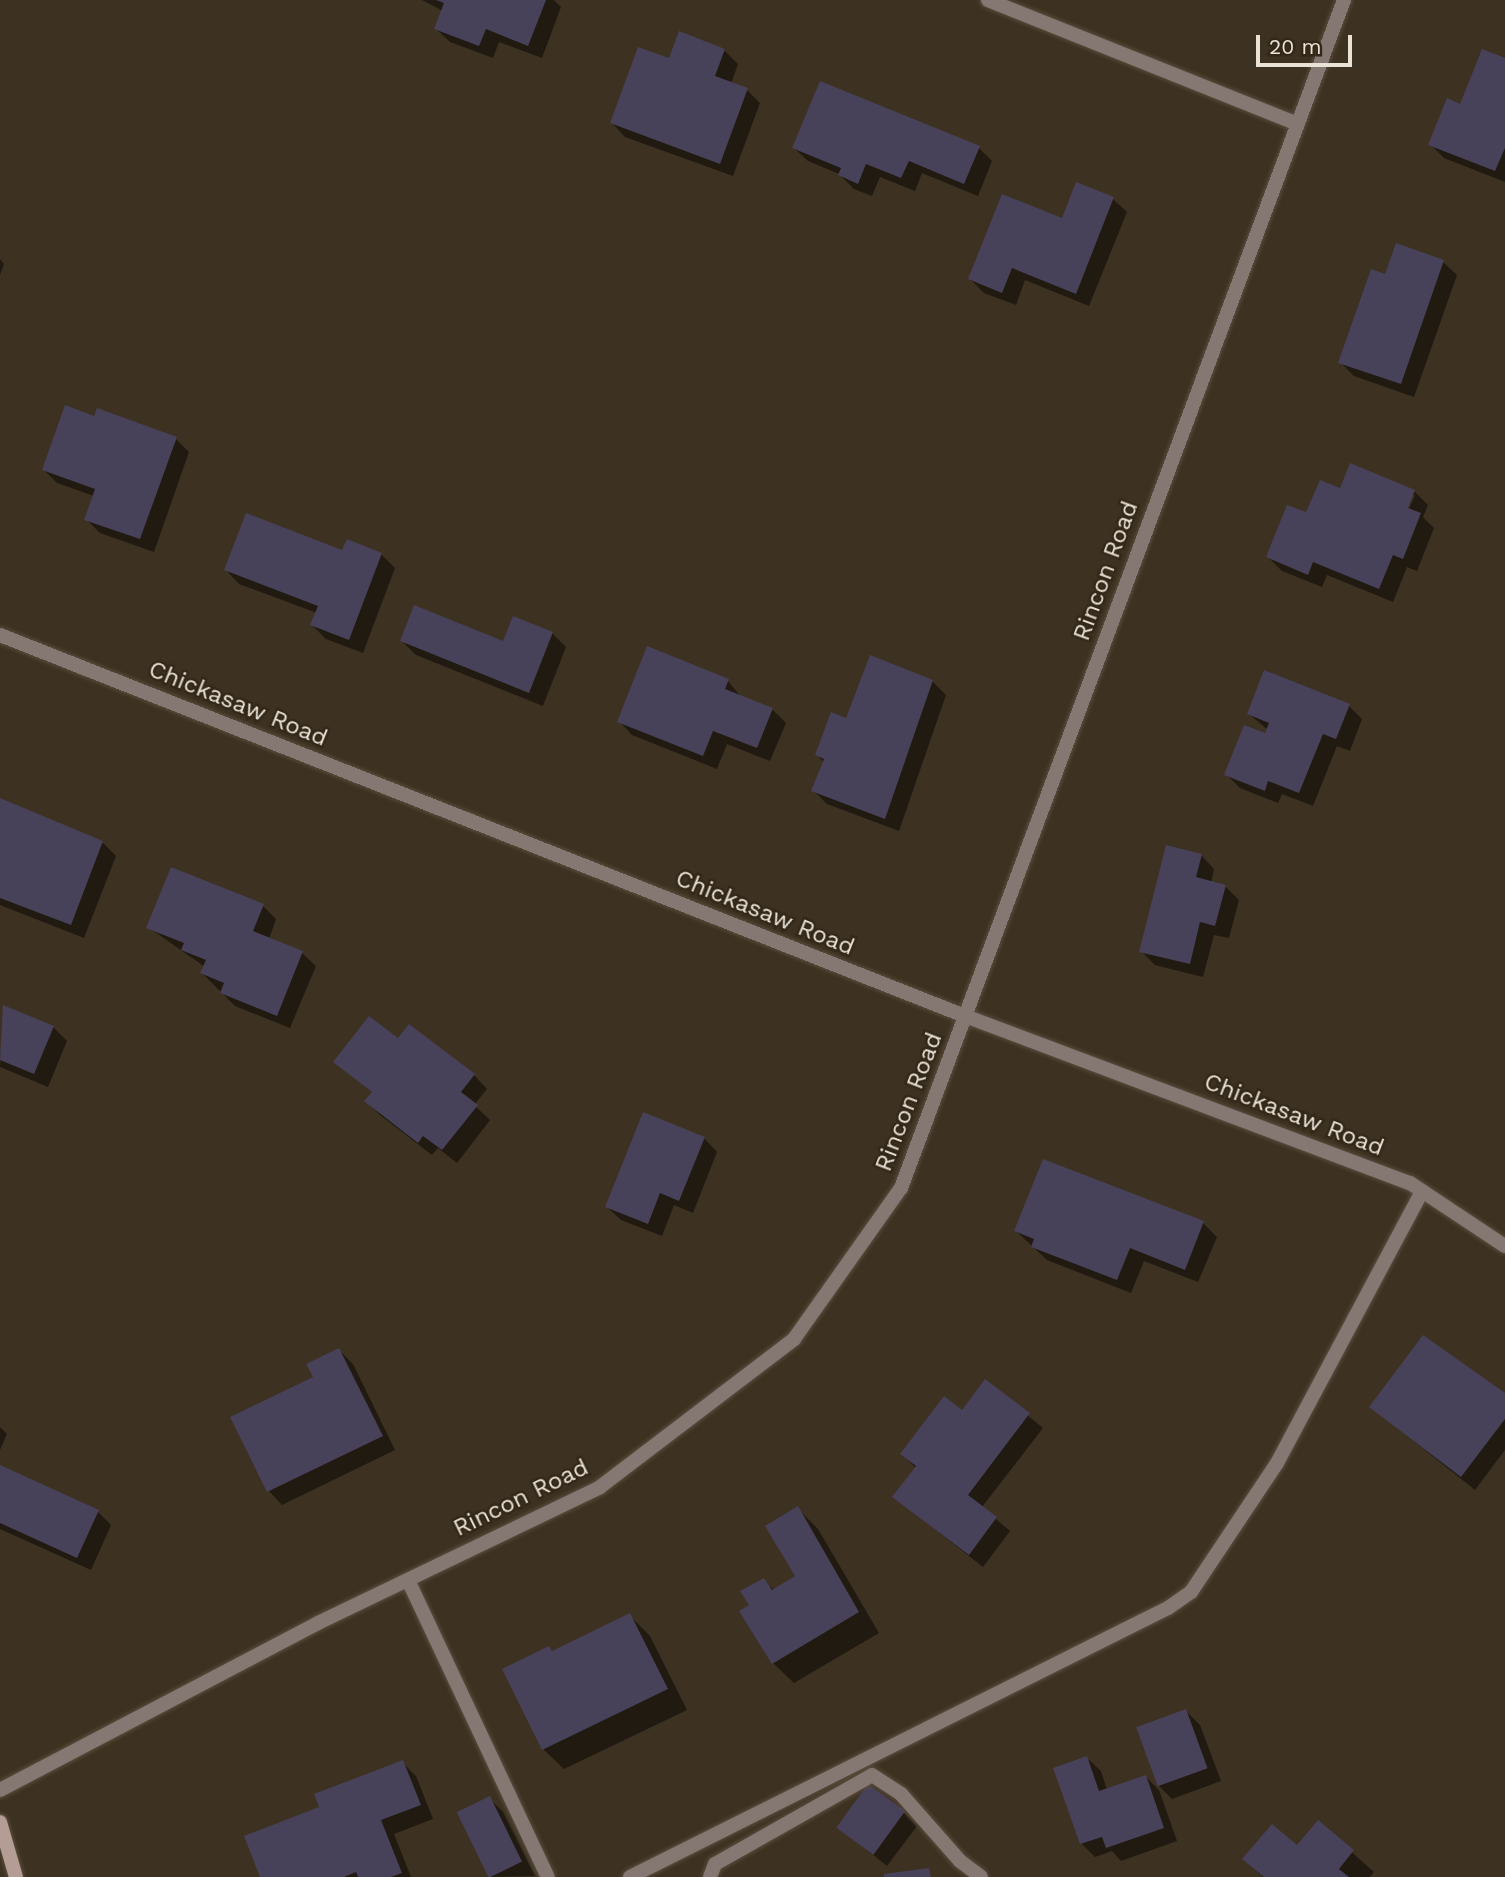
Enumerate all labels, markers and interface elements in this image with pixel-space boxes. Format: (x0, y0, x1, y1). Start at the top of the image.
scale bar (1260, 21, 1356, 65)
text: 20 m (1269, 34, 1321, 59)
street label: Rincon Road (1067, 497, 1145, 645)
street label: Chickasaw Road (144, 655, 332, 753)
street label: Chickasaw Road (671, 864, 859, 962)
street label: Rincon Road (869, 1028, 949, 1176)
street label: Chickasaw Road (1200, 1067, 1388, 1163)
street label: Rincon Road (449, 1453, 593, 1543)

